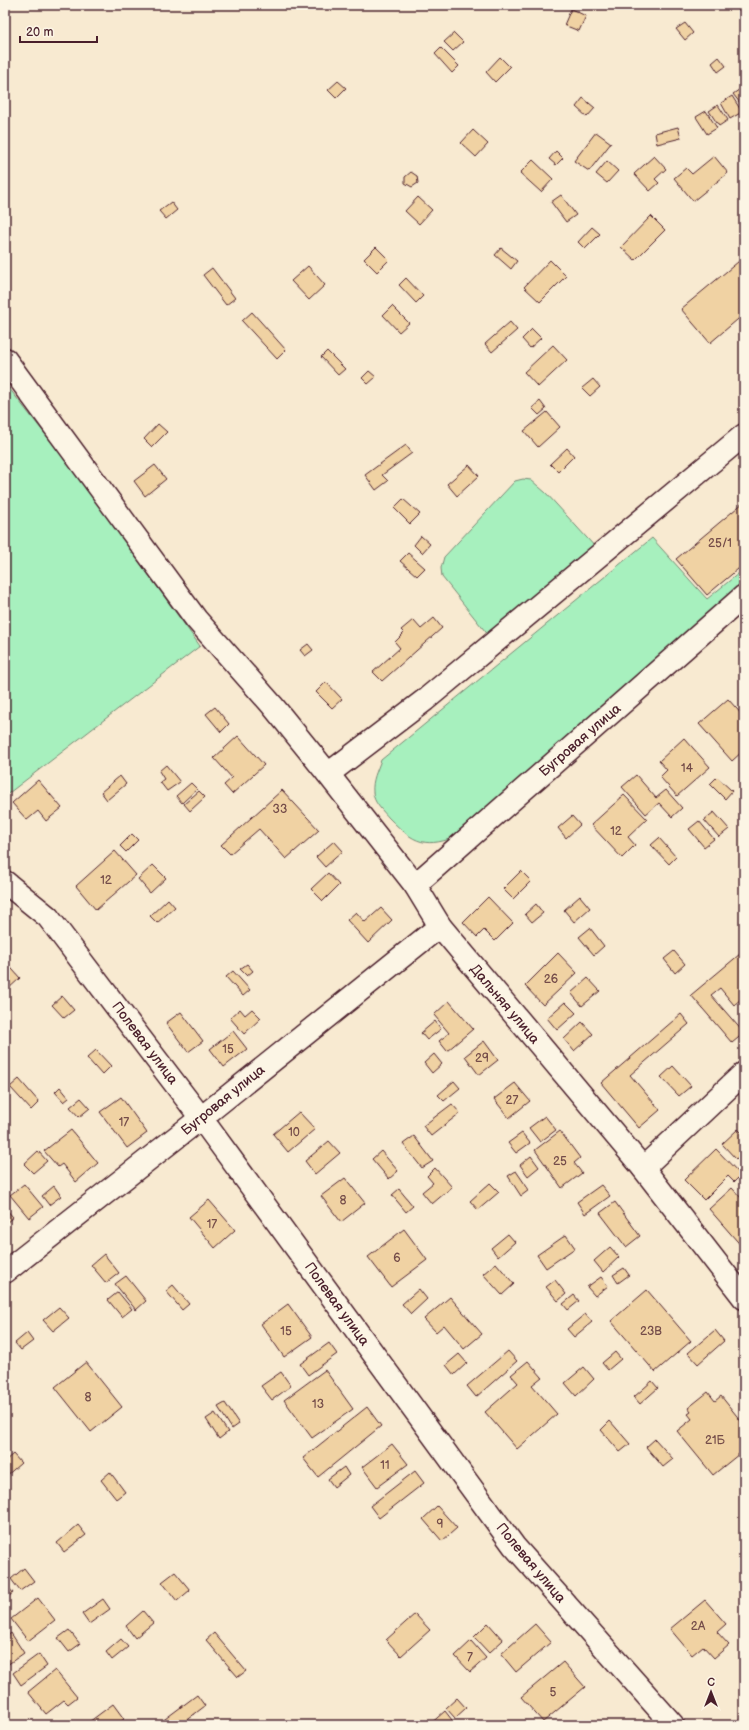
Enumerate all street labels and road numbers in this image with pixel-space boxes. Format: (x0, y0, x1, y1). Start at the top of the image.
street label: Бугровая улица (536, 699, 625, 780)
street label: Дальняя улица (467, 961, 544, 1048)
street label: Полевая улица (108, 998, 182, 1088)
street label: Бугровая улица (178, 1061, 269, 1139)
street label: Полевая улица (301, 1259, 373, 1350)
street label: Полевая улица (493, 1520, 570, 1607)

